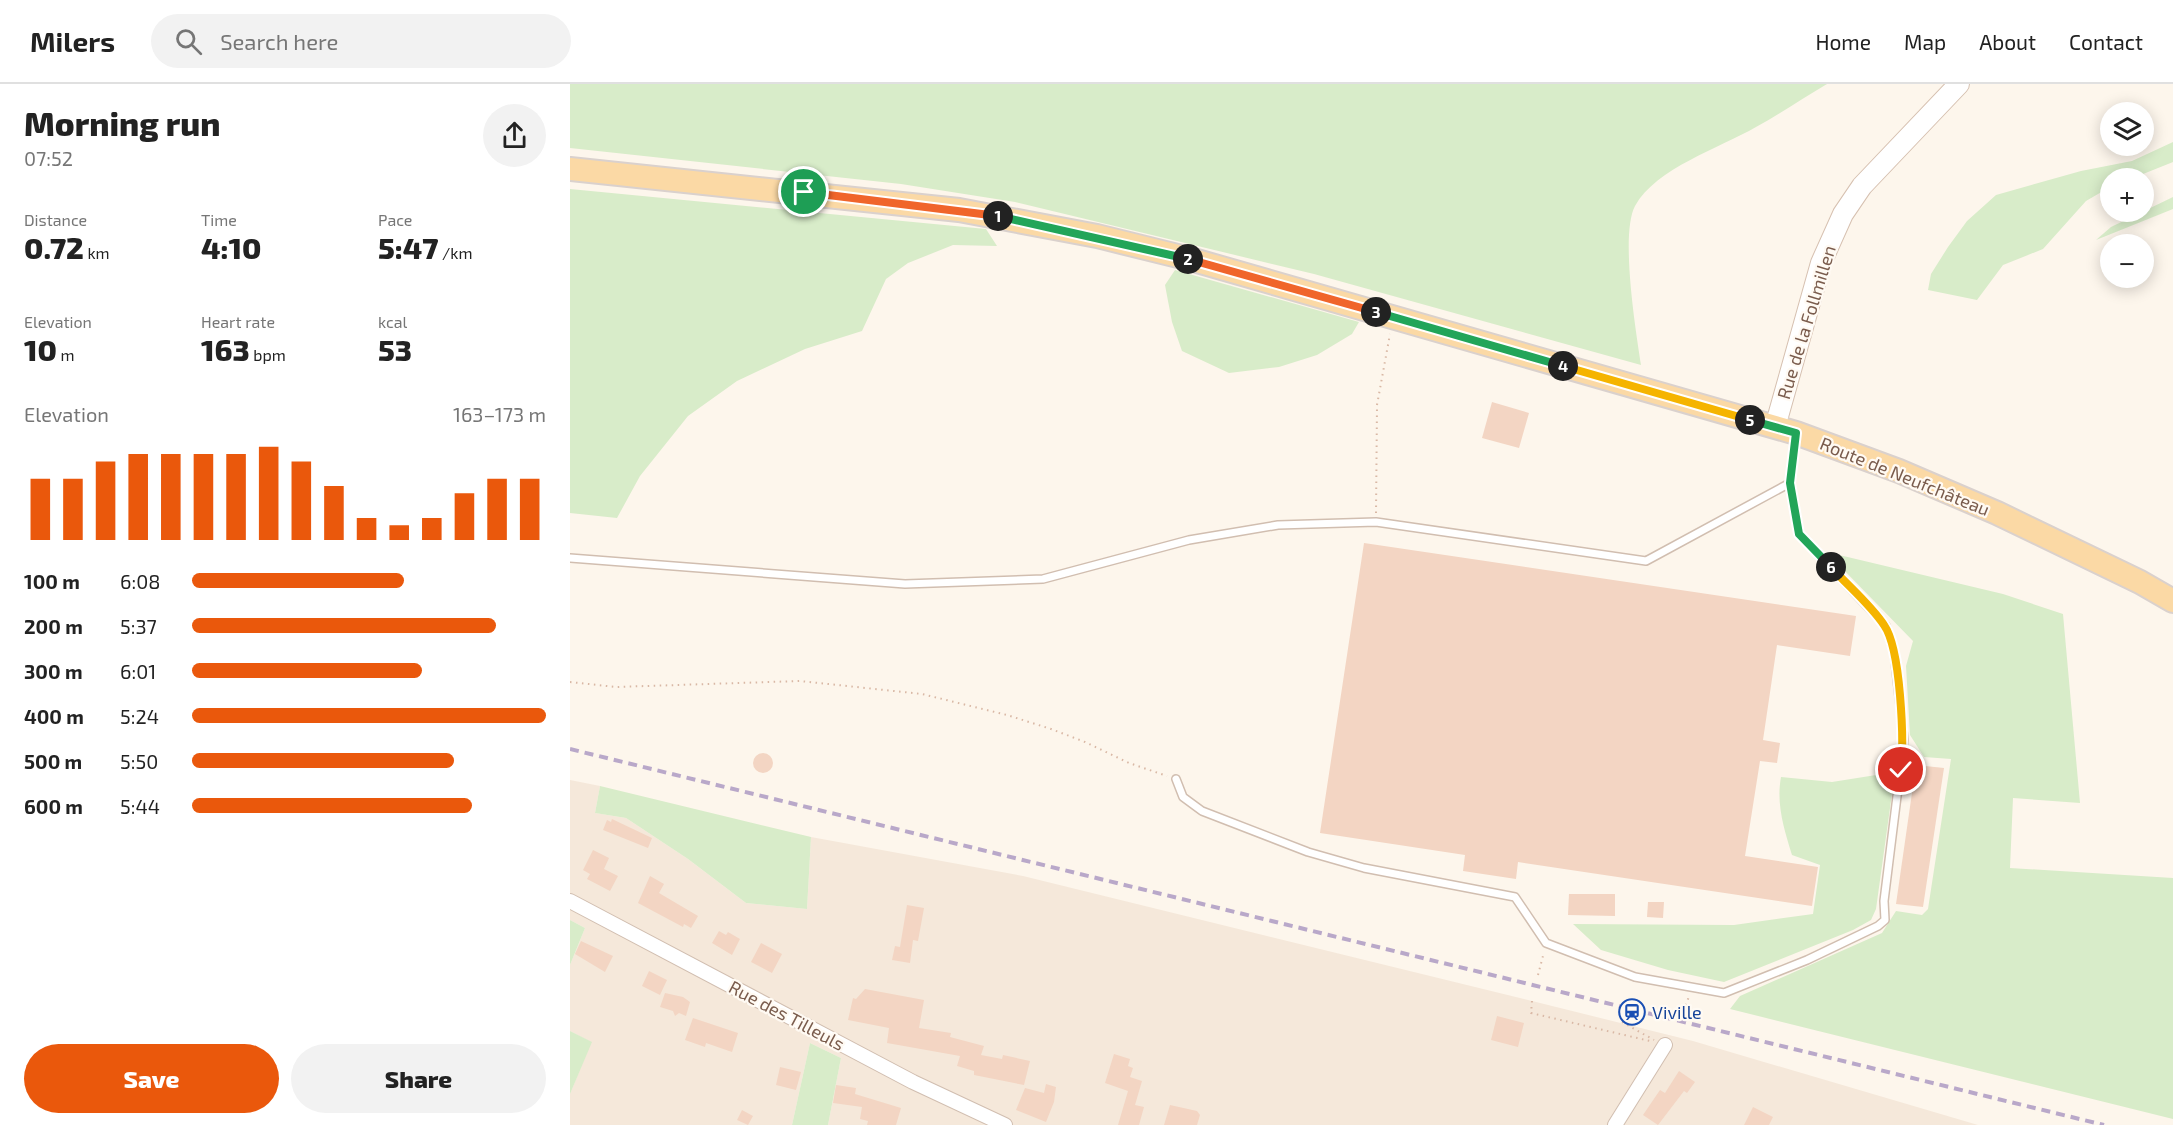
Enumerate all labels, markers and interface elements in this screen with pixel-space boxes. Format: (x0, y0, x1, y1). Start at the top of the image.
search box (151, 14, 571, 68)
text: Milers (30, 24, 115, 58)
icon: search (172, 25, 205, 58)
text: Search here (220, 28, 338, 54)
text: Home (1815, 29, 1871, 54)
text: Map (1904, 29, 1946, 54)
text: About (1979, 29, 2036, 54)
text: Contact (2069, 29, 2143, 54)
map controls (2100, 102, 2154, 288)
button: layers (2100, 102, 2154, 156)
text: Morning run (24, 103, 221, 143)
button: share (483, 104, 546, 167)
text: 07:52 (24, 146, 73, 170)
pin (778, 166, 829, 217)
button: + (2100, 168, 2154, 222)
icon: arrive (787, 175, 820, 208)
pin: 1 (983, 201, 1013, 231)
text: 1 (995, 206, 1001, 225)
text: Distance (24, 210, 87, 229)
text: Time (201, 210, 237, 229)
text: Pace (378, 210, 412, 229)
text: 0.72 (24, 229, 84, 265)
text: 4:10 (201, 229, 261, 265)
text: 5:47 (378, 229, 438, 265)
button: − (2100, 234, 2154, 288)
street label: Rue de la Follmillen (1772, 242, 1840, 402)
text: km (84, 243, 110, 262)
text: /km (438, 243, 472, 262)
pin: 2 (1173, 244, 1203, 274)
text: 2 (1183, 249, 1193, 268)
pin: 3 (1361, 297, 1391, 327)
text: 3 (1371, 302, 1381, 321)
text: Elevation (24, 312, 92, 331)
text: Heart rate (201, 312, 275, 331)
text: kcal (378, 312, 407, 331)
text: 10 (24, 331, 57, 367)
text: 163 (201, 331, 250, 367)
text: 53 (378, 331, 412, 367)
text: m (57, 345, 75, 364)
text: bpm (250, 345, 286, 364)
pin: 4 (1548, 351, 1578, 381)
text: 4 (1558, 356, 1568, 375)
text: Elevation (24, 402, 109, 426)
text: 163–173 m (453, 402, 546, 426)
pin: 5 (1735, 405, 1765, 435)
text: 5 (1746, 410, 1754, 429)
street label: Route de Neufchâteau (1817, 432, 1993, 520)
pin: 6 (1816, 552, 1846, 582)
text: 6 (1826, 557, 1836, 576)
text: 100 m (24, 569, 80, 593)
text: 6:08 (120, 569, 160, 593)
text: 200 m (24, 614, 83, 638)
text: 5:37 (120, 614, 157, 638)
text: 300 m (24, 659, 83, 683)
text: 6:01 (120, 659, 156, 683)
text: 400 m (24, 704, 84, 728)
text: 5:24 (120, 704, 159, 728)
pin (1875, 744, 1926, 795)
text: 500 m (24, 749, 82, 773)
text: 5:50 (120, 749, 158, 773)
icon: check (1884, 753, 1917, 786)
text: 600 m (24, 794, 83, 818)
text: 5:44 (120, 794, 160, 818)
street label: Rue des Tilleuls (725, 975, 849, 1055)
station icon: Viville (1617, 997, 1647, 1027)
place label: Viville (1652, 1001, 1702, 1023)
button: Save (24, 1044, 279, 1113)
button: Share (291, 1044, 546, 1113)

